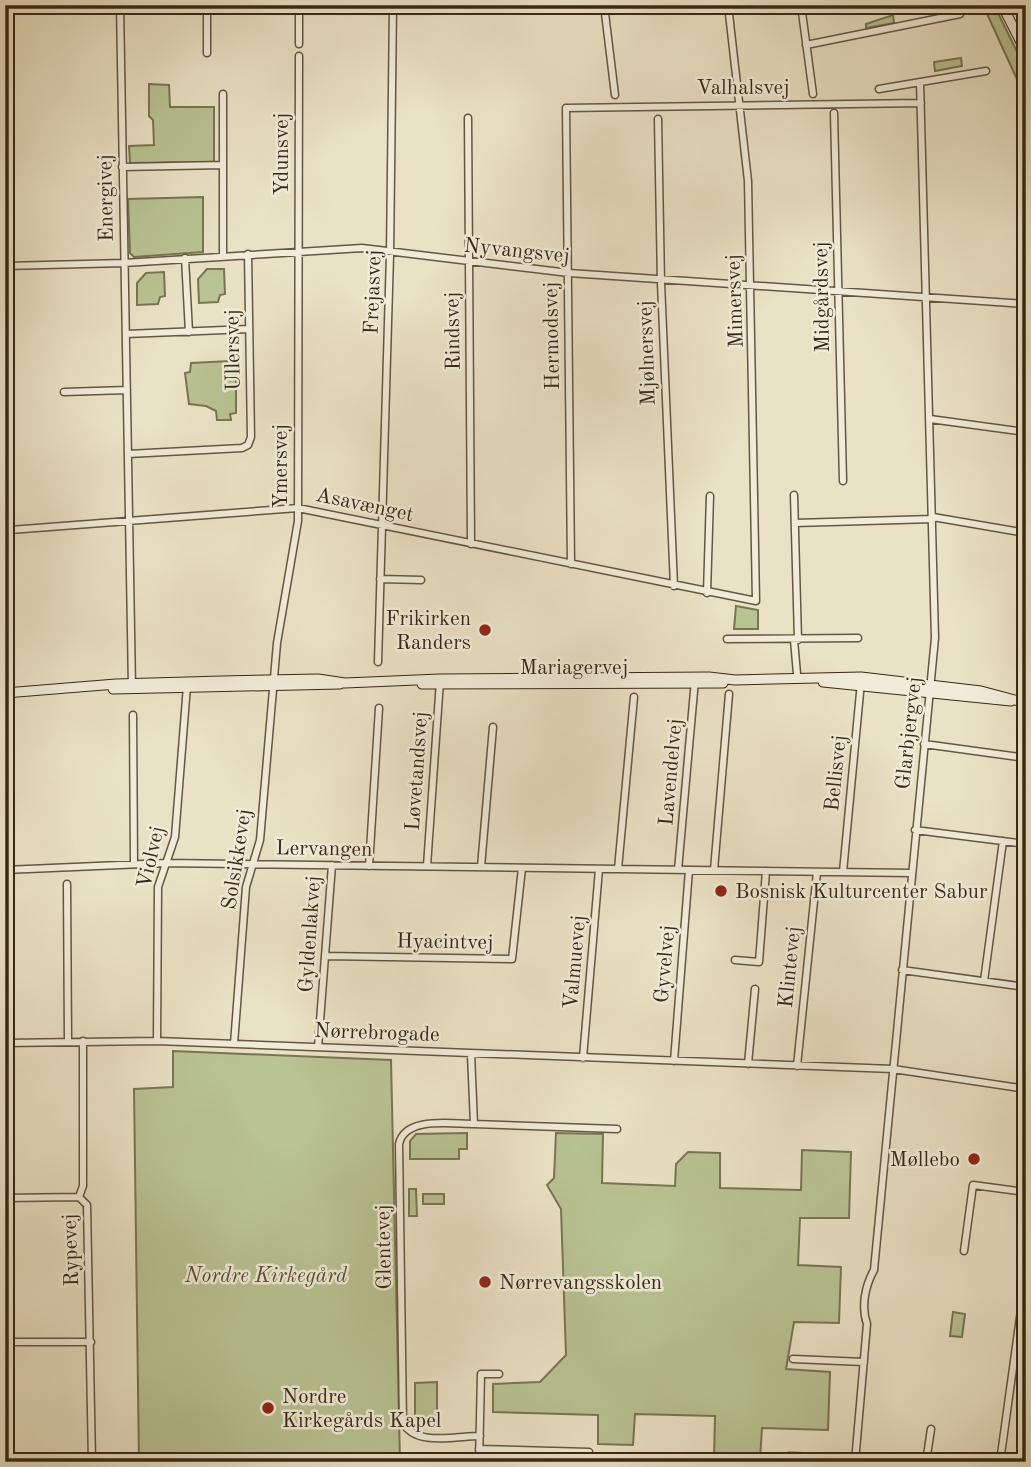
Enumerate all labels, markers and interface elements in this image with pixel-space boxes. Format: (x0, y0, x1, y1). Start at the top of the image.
street label: Valhalsvej (696, 78, 790, 99)
street label: Ydunsvej (272, 113, 293, 195)
street label: Energivej (95, 154, 118, 242)
street label: Nyvangsvej (463, 235, 571, 267)
street label: Midgårdsvej (811, 241, 834, 353)
street label: Frejasvej (362, 249, 385, 335)
street label: Mimersvej (723, 254, 748, 348)
street label: Hermodsvej (541, 282, 564, 390)
street label: Rindsvej (442, 291, 465, 370)
street label: Mjølnersvej (635, 300, 660, 406)
street label: Ullersvej (222, 309, 245, 391)
street label: Ymersvej (271, 424, 292, 508)
street label: Asavænget (314, 485, 416, 526)
place label: Frikirken Randers (385, 609, 471, 654)
marker: Frikirken Randers (477, 622, 493, 638)
street label: Mariagervej (520, 658, 628, 679)
street label: Glarbjergvej (893, 676, 926, 791)
street label: Løvetandsvej (403, 711, 432, 832)
street label: Lavendelvej (656, 718, 687, 827)
street label: Bellisvej (822, 734, 851, 812)
street label: Solsikkevej (219, 807, 256, 911)
street label: Violvej (134, 824, 169, 891)
street label: Lervangen (275, 838, 373, 861)
street label: Gyldenlakvej (296, 875, 325, 993)
place label: Bosnisk Kulturcenter Sabur (735, 882, 988, 903)
marker: Bosnisk Kulturcenter Sabur (713, 883, 729, 899)
street label: Valmuevej (561, 914, 590, 1010)
street label: Gyvelvej (652, 924, 679, 1004)
street label: Klintevej (776, 925, 805, 1009)
street label: Hyacintvej (396, 931, 494, 954)
street label: Nørrebrogade (314, 1021, 440, 1046)
place label: Møllebo (890, 1150, 960, 1171)
marker: Møllebo (966, 1151, 982, 1167)
street label: Glentevej (373, 1204, 396, 1290)
street label: Rypevej (60, 1213, 83, 1287)
park label: Nordre Kirkegård (184, 1266, 348, 1287)
place label: Nørrevangsskolen (499, 1273, 662, 1294)
marker: Nørrevangsskolen (477, 1274, 493, 1290)
place label: Nordre Kirkegårds Kapel (282, 1387, 442, 1432)
marker: Nordre Kirkegårds Kapel (260, 1400, 276, 1416)

